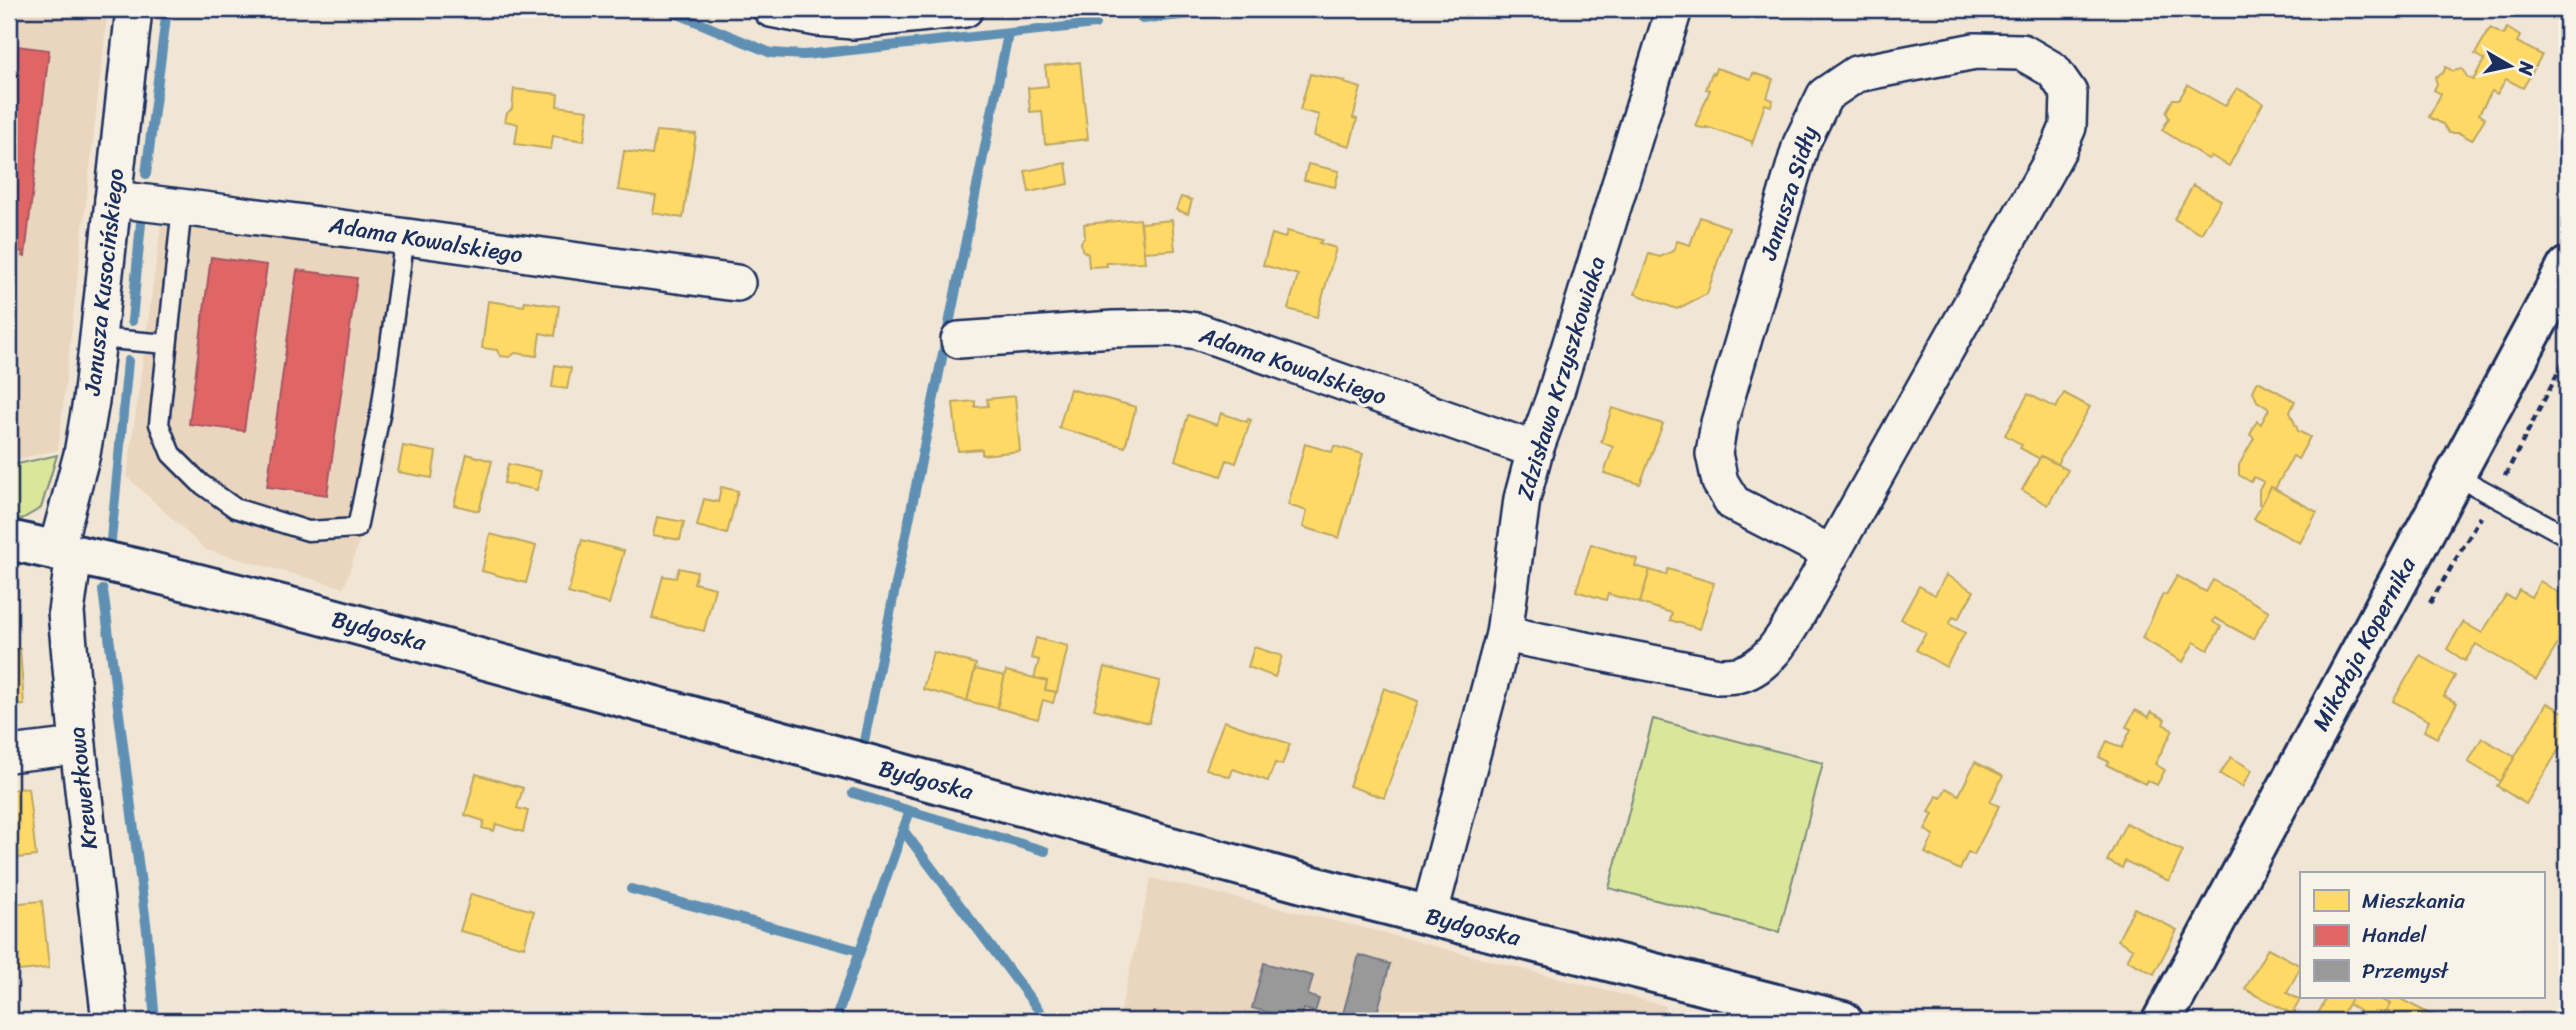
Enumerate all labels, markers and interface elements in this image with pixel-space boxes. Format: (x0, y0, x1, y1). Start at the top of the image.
north arrow (2474, 32, 2544, 102)
text: N (2509, 59, 2544, 78)
street label: Janusza Sidły (1748, 121, 1830, 266)
street label: Janusza Kusocińskiego (72, 167, 136, 398)
street label: Adama Kowalskiego (325, 204, 526, 276)
street label: Zdzisława Krzyszkowiaka (1504, 251, 1618, 505)
street label: Adama Kowalskiego (1193, 314, 1392, 417)
street label: Mikołaja Kopernika (2301, 549, 2428, 739)
street label: Bydgoska (327, 599, 431, 663)
street label: Krewetkowa (56, 725, 110, 851)
street label: Bydgoska (874, 748, 978, 812)
legend (2300, 872, 2544, 998)
text: Mieszkania (2362, 882, 2465, 920)
street label: Bydgoska (1421, 895, 1525, 959)
text: Handel (2362, 916, 2428, 954)
text: Przemysł (2362, 952, 2449, 990)

